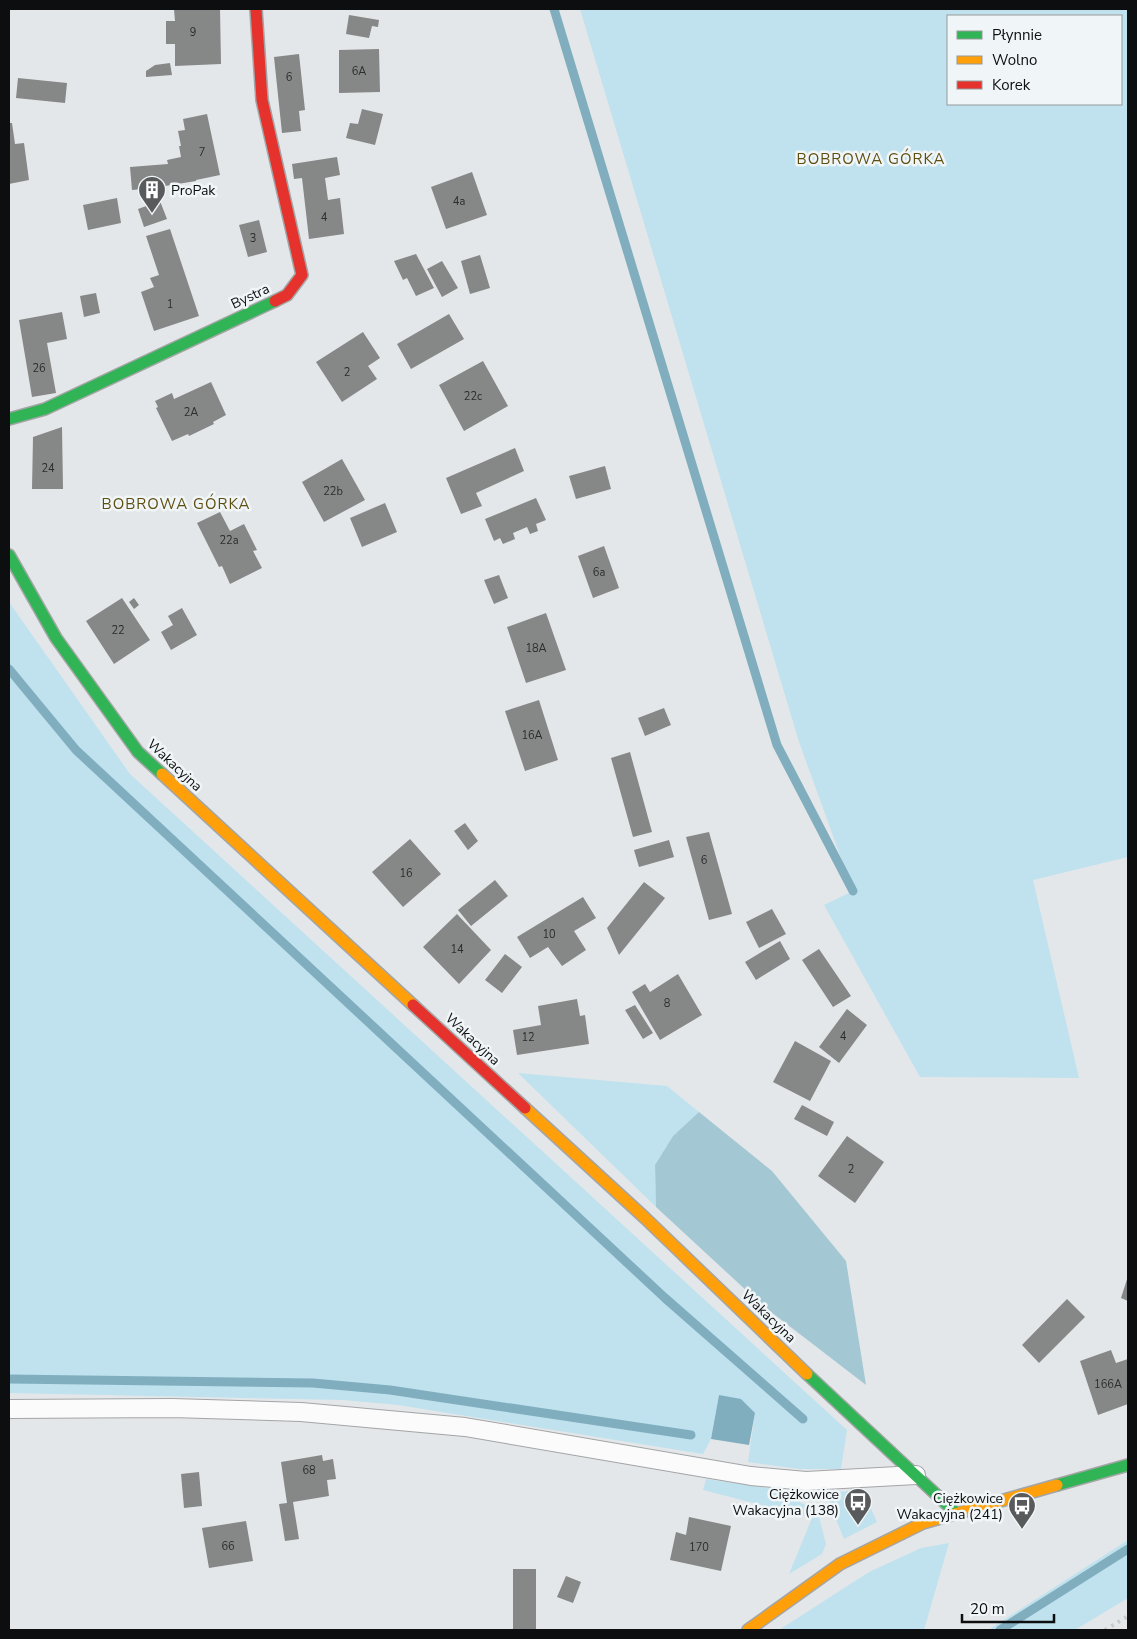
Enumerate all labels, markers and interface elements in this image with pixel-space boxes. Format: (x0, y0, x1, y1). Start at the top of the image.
legend (947, 15, 1122, 105)
house number: 9 (190, 25, 196, 40)
text: Płynnie (992, 25, 1042, 45)
text: Wolno (992, 50, 1037, 70)
house number: 6A (352, 64, 366, 79)
house number: 6 (286, 70, 293, 85)
text: Korek (992, 75, 1031, 95)
house number: 7 (199, 145, 205, 160)
district label: BOBROWA GÓRKA (797, 148, 945, 169)
building icon: ProPak (137, 175, 167, 214)
place label: ProPak (171, 181, 216, 200)
house number: 4a (453, 194, 465, 209)
house number: 4 (321, 210, 328, 225)
house number: 3 (250, 231, 256, 246)
street label: Bystra (228, 279, 273, 314)
house number: 1 (167, 297, 173, 312)
house number: 26 (32, 361, 46, 376)
house number: 2 (344, 365, 350, 380)
house number: 22c (464, 389, 482, 404)
house number: 2A (184, 405, 198, 420)
house number: 24 (41, 461, 55, 476)
house number: 22b (323, 484, 343, 499)
district label: BOBROWA GÓRKA (102, 493, 250, 514)
house number: 22a (219, 533, 239, 548)
house number: 6a (593, 565, 605, 580)
house number: 22 (111, 623, 125, 638)
house number: 18A (525, 641, 547, 656)
house number: 16A (521, 728, 543, 743)
street label: Wakacyjna (143, 735, 206, 796)
house number: 6 (701, 853, 708, 868)
house number: 16 (399, 866, 413, 881)
house number: 10 (542, 927, 556, 942)
house number: 14 (450, 942, 464, 957)
house number: 8 (664, 996, 671, 1011)
street label: Wakacyjna (441, 1009, 504, 1070)
house number: 4 (840, 1029, 847, 1044)
house number: 12 (521, 1030, 535, 1045)
house number: 2 (848, 1162, 854, 1177)
street label: Wakacyjna (737, 1286, 800, 1347)
house number: 166A (1094, 1377, 1122, 1392)
house number: 68 (302, 1463, 316, 1478)
place label: Ciężkowice Wakacyjna (138) (733, 1485, 839, 1520)
bus stop icon: Ciężkowice Wakacyjna (138) (843, 1487, 873, 1526)
place label: Ciężkowice Wakacyjna (241) (897, 1489, 1003, 1524)
bus stop icon: Ciężkowice Wakacyjna (241) (1007, 1491, 1037, 1530)
house number: 66 (221, 1539, 235, 1554)
house number: 170 (689, 1540, 709, 1555)
scale bar (962, 1592, 1054, 1624)
text: 20 m (970, 1599, 1005, 1619)

